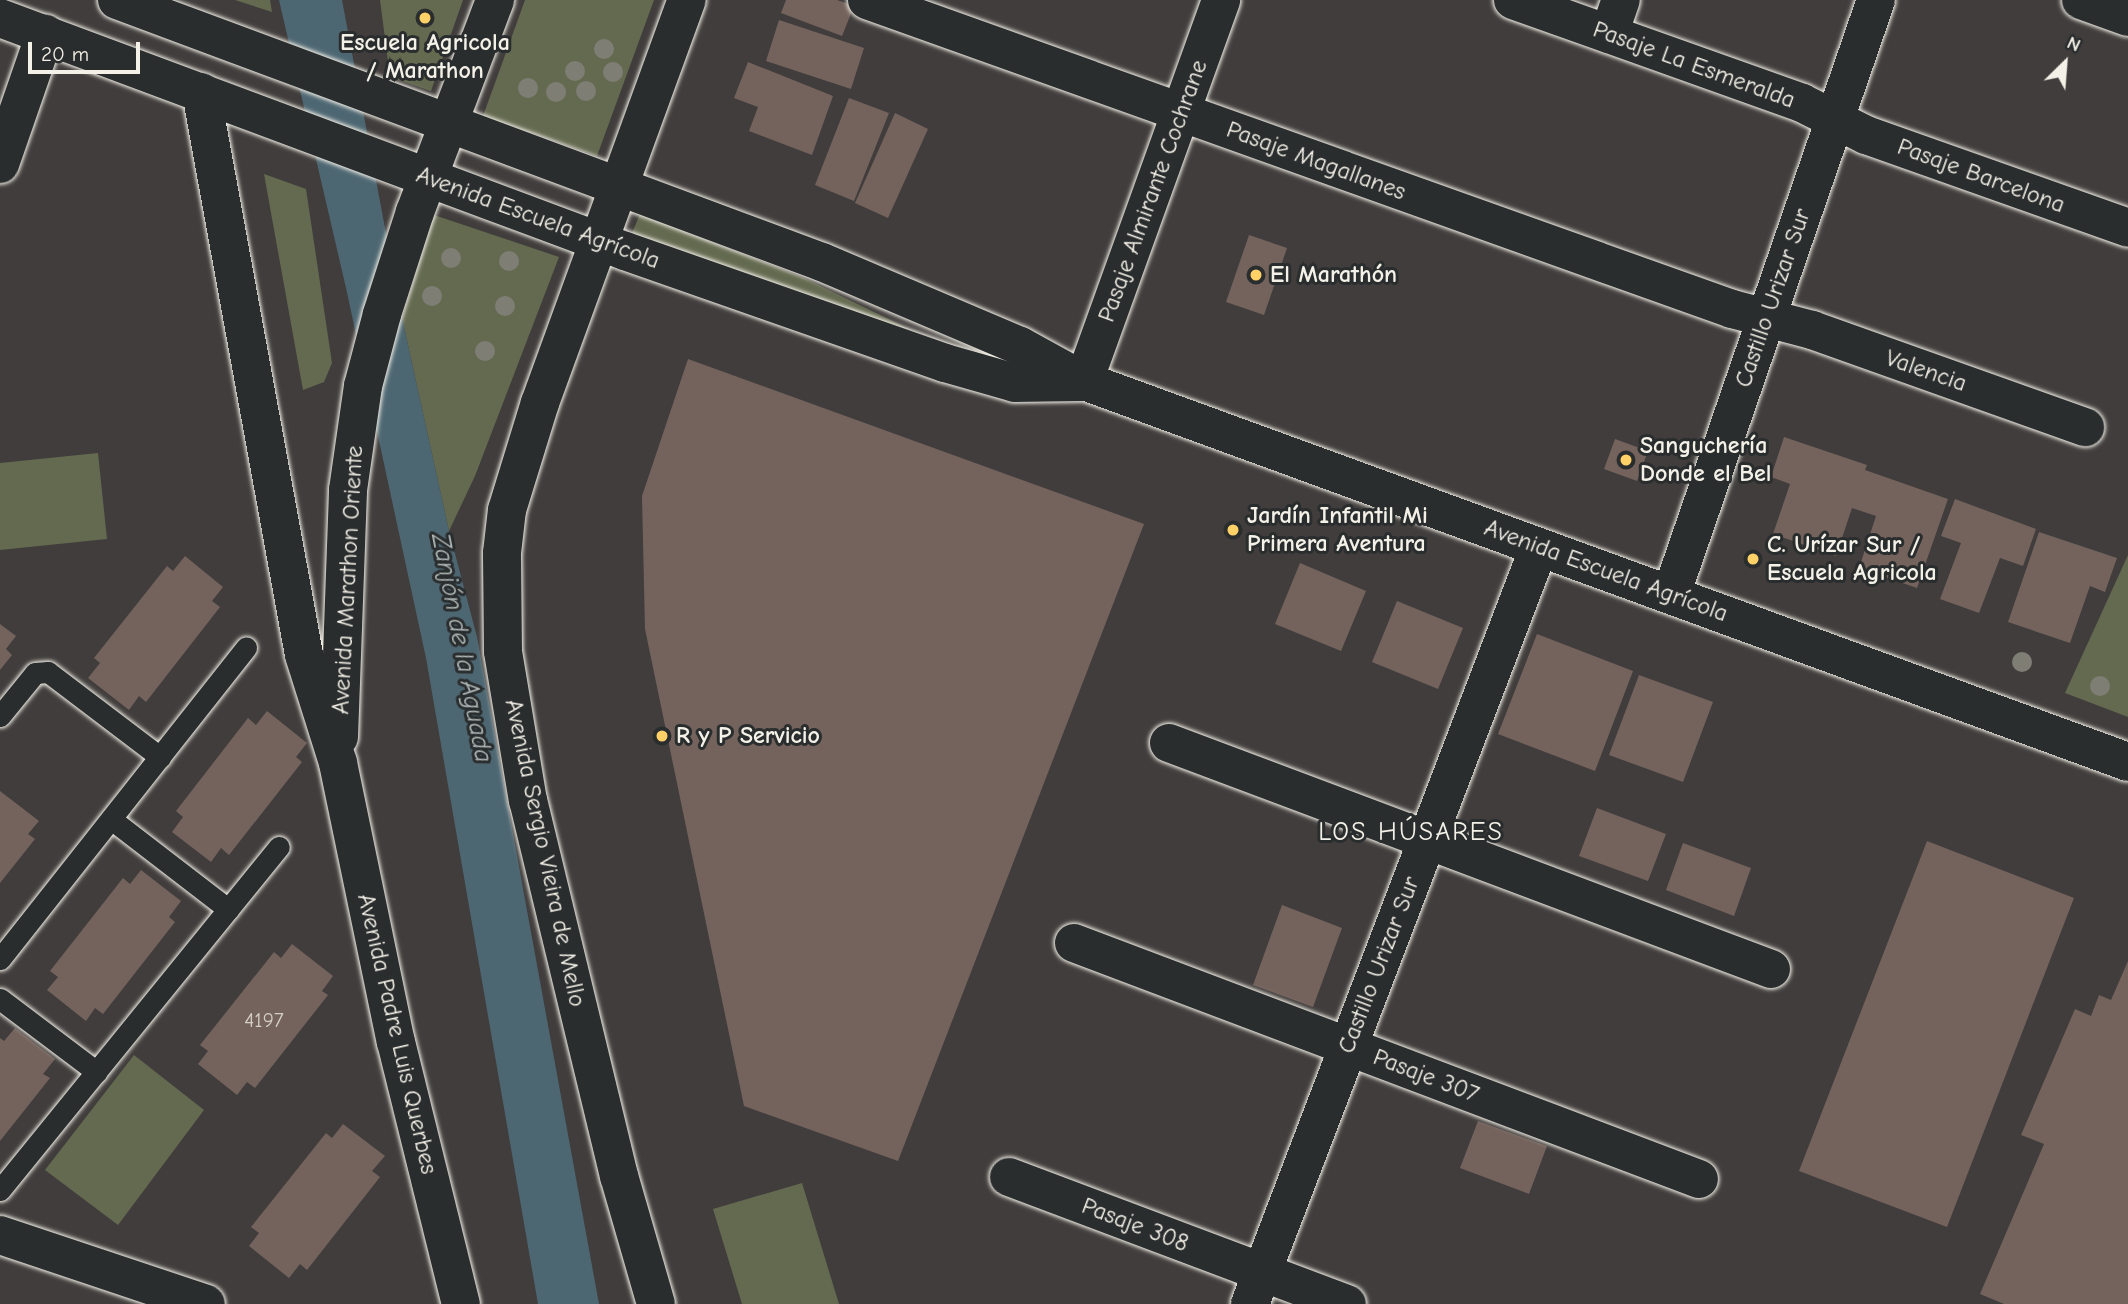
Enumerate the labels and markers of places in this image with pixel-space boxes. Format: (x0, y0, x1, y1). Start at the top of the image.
marker: Escuela Agricola / Marathon (417, 10, 433, 26)
place label: Escuela Agricola / Marathon (340, 29, 510, 85)
place label: El Marathón (1270, 261, 1397, 289)
marker: El Marathón (1248, 267, 1264, 283)
place label: Sanguchería Donde el Bel (1640, 432, 1771, 488)
marker: Sanguchería Donde el Bel (1618, 452, 1634, 468)
place label: Jardín Infantil Mi Primera Aventura (1247, 502, 1428, 558)
marker: Jardín Infantil Mi Primera Aventura (1225, 522, 1241, 538)
place label: C. Urízar Sur / Escuela Agricola (1767, 531, 1937, 587)
marker: C. Urízar Sur / Escuela Agricola (1745, 551, 1761, 567)
place label: R y P Servicio (676, 722, 820, 750)
marker: R y P Servicio (654, 728, 670, 744)

